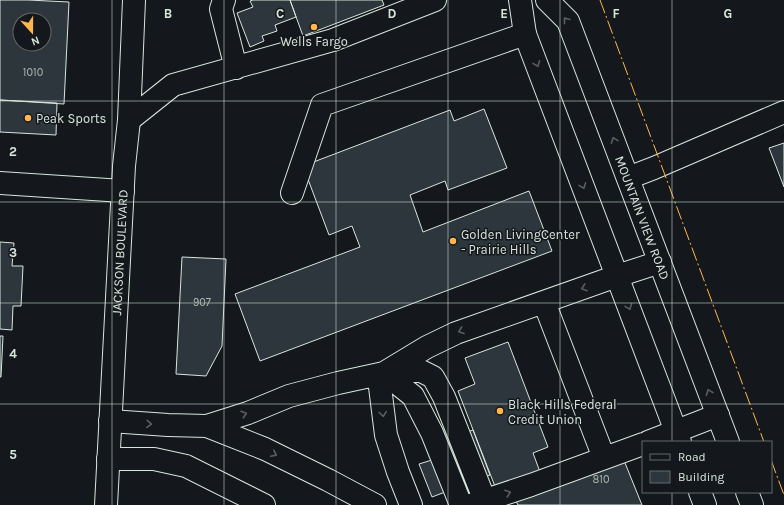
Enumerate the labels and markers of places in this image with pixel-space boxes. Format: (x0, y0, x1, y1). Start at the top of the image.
marker: Wells Fargo (309, 22, 319, 32)
place label: Wells Fargo (280, 34, 348, 49)
place label: Peak Sports (36, 111, 107, 126)
marker: Peak Sports (23, 113, 33, 123)
place label: Golden LivingCenter - Prairie Hills (461, 227, 580, 257)
marker: Golden LivingCenter - Prairie Hills (448, 236, 458, 246)
place label: Black Hills Federal Credit Union (508, 397, 617, 427)
marker: Black Hills Federal Credit Union (495, 406, 505, 416)

